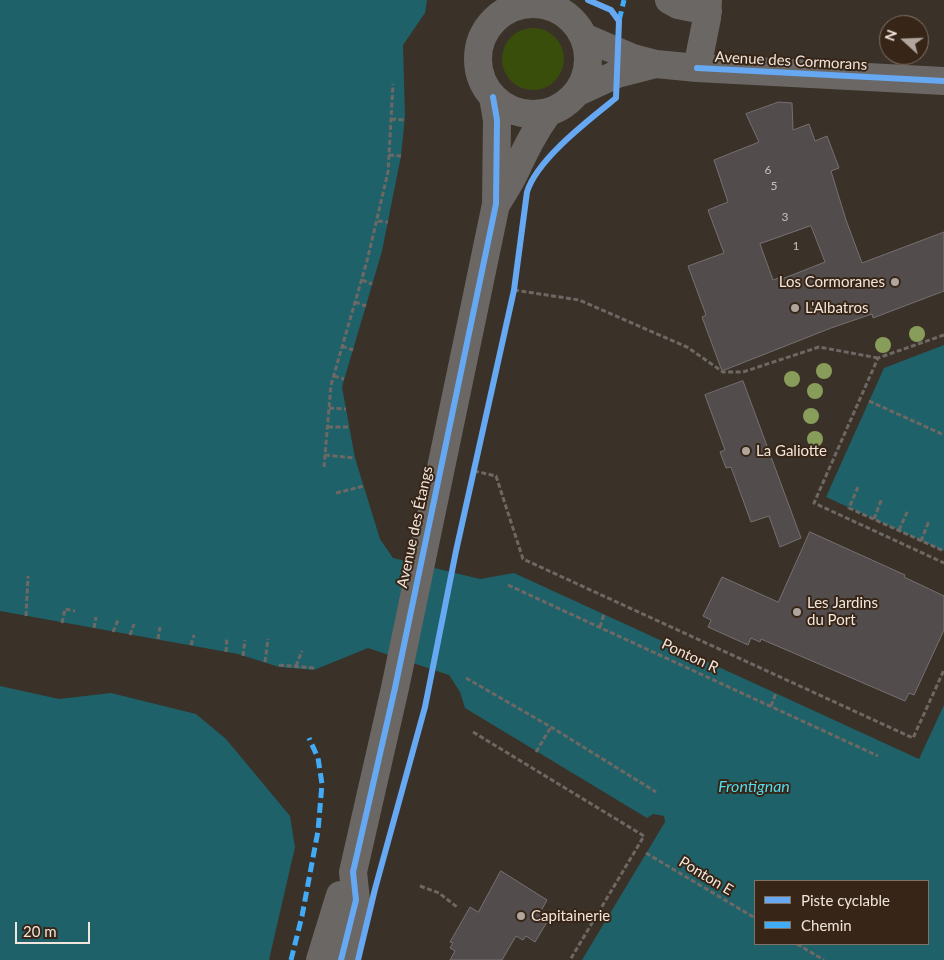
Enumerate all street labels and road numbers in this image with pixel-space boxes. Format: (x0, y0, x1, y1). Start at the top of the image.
street label: Avenue des Cormorans (714, 48, 868, 74)
street label: Avenue des Étangs (393, 464, 437, 590)
street label: Ponton R (659, 635, 721, 677)
street label: Ponton E (676, 853, 736, 899)

